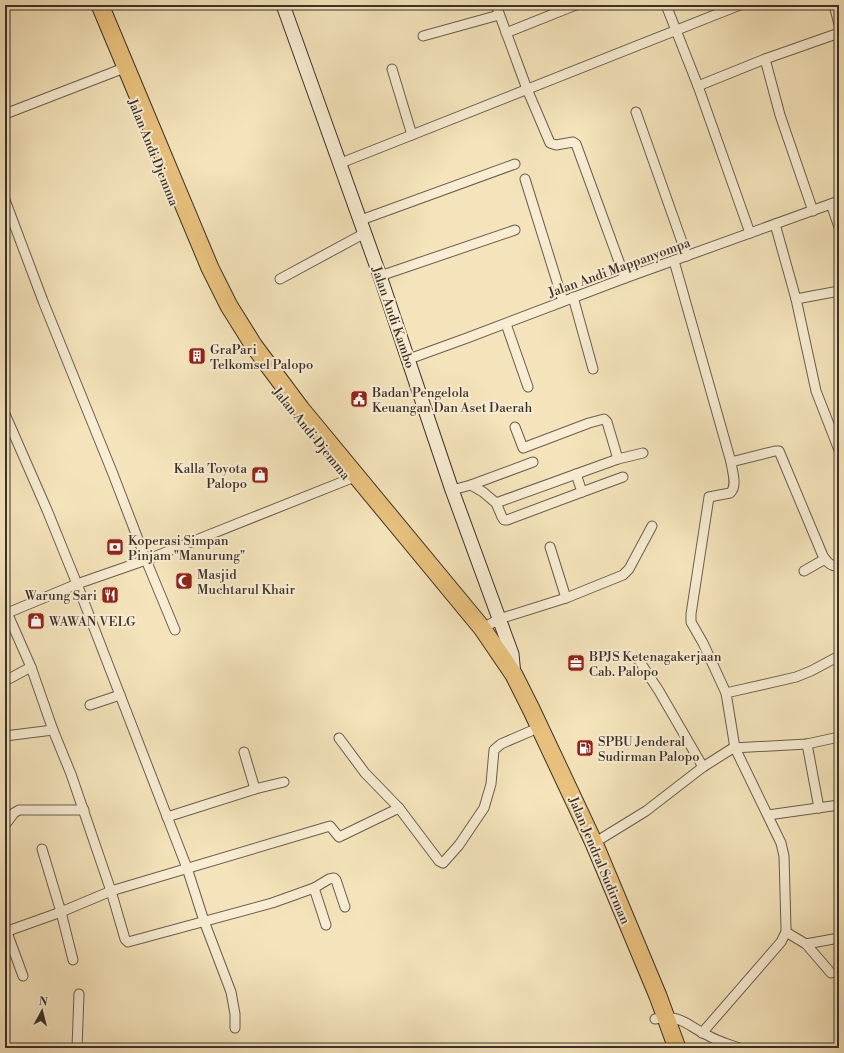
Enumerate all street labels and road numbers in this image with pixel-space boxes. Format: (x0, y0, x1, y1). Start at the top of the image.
street label: Jalan Andi Djemma (124, 95, 182, 209)
street label: Jalan Andi Mappanyompa (545, 235, 693, 301)
street label: Jalan Andi Kambo (368, 263, 418, 370)
street label: Jalan Andi Djemma (268, 383, 354, 483)
street label: Jalan Jendral Sudirman (565, 793, 633, 927)

